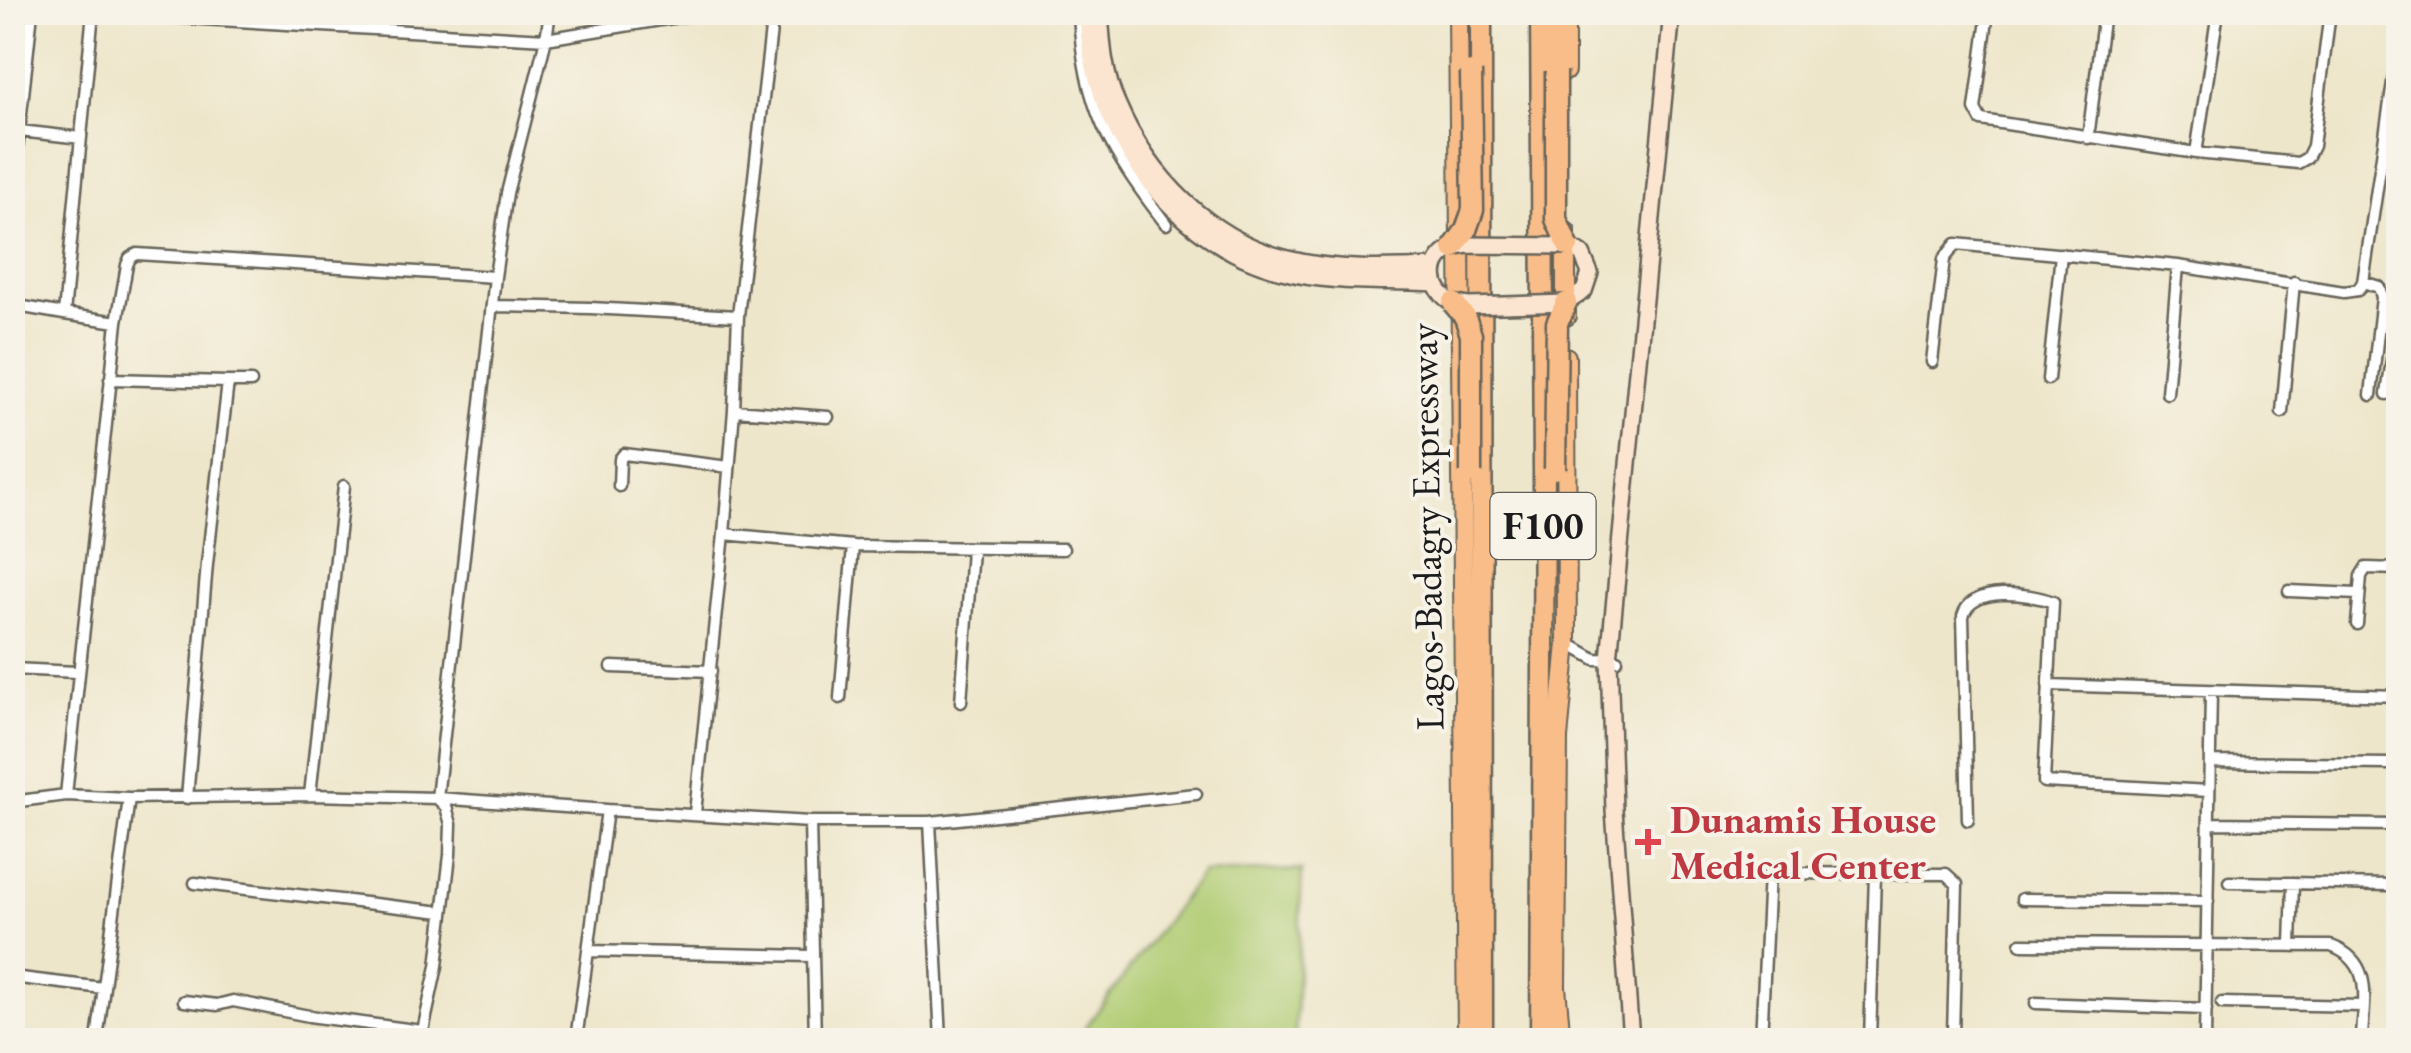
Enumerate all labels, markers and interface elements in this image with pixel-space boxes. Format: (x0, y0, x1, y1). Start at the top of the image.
street label: Lagos-Badagry Expressway (1396, 322, 1456, 731)
road number: F100 (1490, 493, 1596, 559)
place label: Dunamis House Medical Center (1670, 793, 1936, 891)
marker: Dunamis House Medical Center (1635, 829, 1661, 855)

